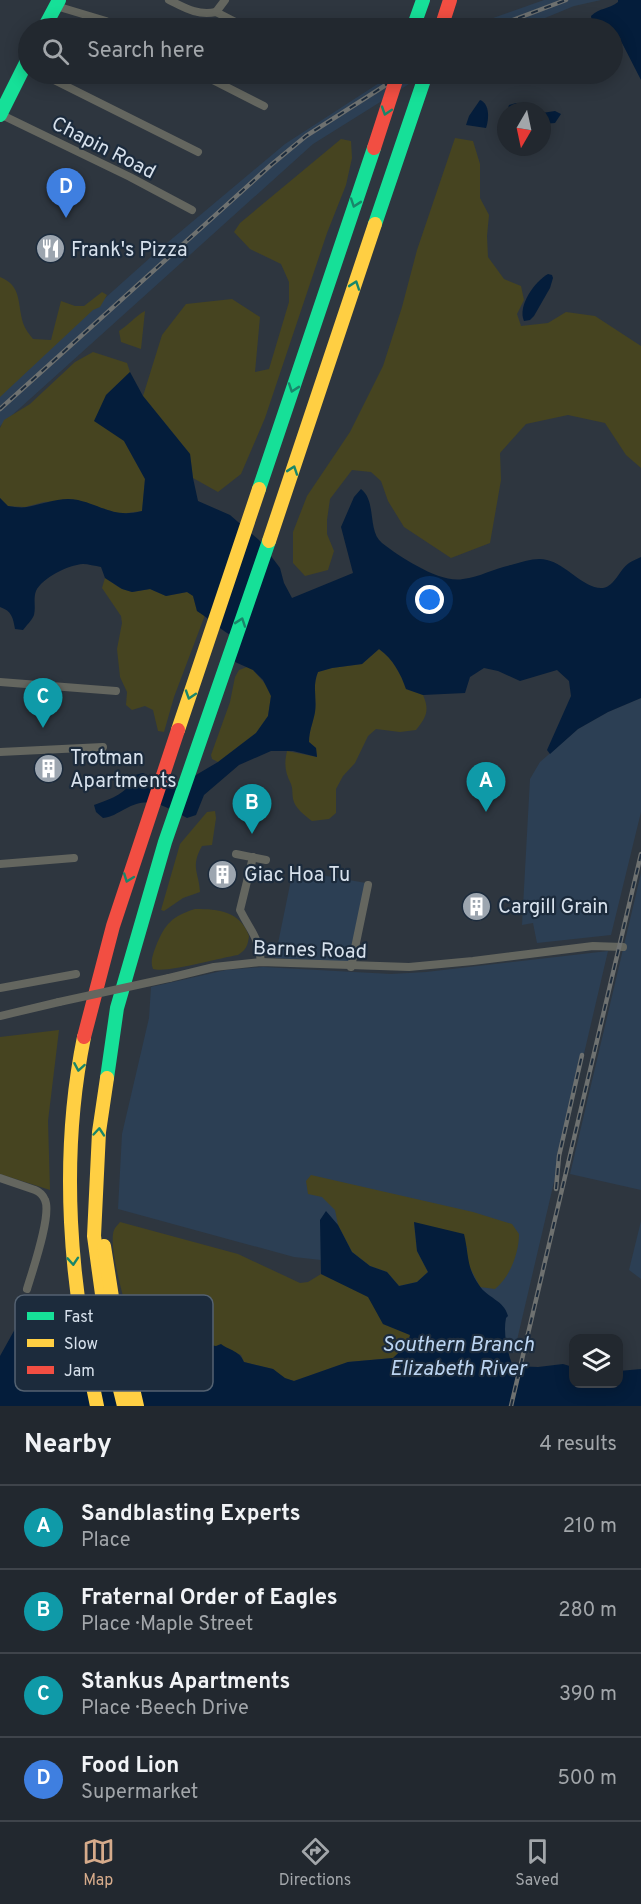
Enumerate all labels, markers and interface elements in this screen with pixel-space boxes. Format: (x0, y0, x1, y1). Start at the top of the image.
search box (18, 18, 623, 84)
icon: search (39, 35, 72, 68)
text: Search here (87, 38, 205, 65)
north arrow (497, 102, 551, 156)
one-way arrow (381, 105, 393, 116)
street label: Chapin Road (47, 111, 160, 186)
pin: D (46, 168, 86, 218)
one-way arrow (350, 197, 363, 208)
restaurant icon: Frank's Pizza (34, 233, 66, 265)
place label: Frank's Pizza (71, 238, 188, 264)
one-way arrow (348, 280, 360, 291)
one-way arrow (288, 382, 300, 393)
one-way arrow (285, 465, 298, 476)
your location (415, 585, 444, 614)
one-way arrow (234, 617, 247, 628)
pin: C (24, 678, 63, 728)
one-way arrow (184, 689, 197, 700)
place label: Trotman Apartments (70, 746, 177, 795)
building icon: Trotman Apartments (33, 753, 65, 785)
pin: A (466, 762, 506, 812)
pin: B (232, 784, 272, 834)
building icon: Giac Hoa Tu (207, 858, 239, 890)
place label: Giac Hoa Tu (244, 863, 350, 889)
one-way arrow (122, 873, 135, 883)
building icon: Cargill Grain (461, 890, 493, 922)
place label: Cargill Grain (498, 895, 609, 921)
street label: Barnes Road (252, 936, 367, 966)
one-way arrow (73, 1062, 86, 1072)
one-way arrow (92, 1127, 105, 1136)
one-way arrow (66, 1257, 79, 1266)
legend (15, 1295, 213, 1391)
text: Fast (64, 1308, 94, 1328)
water label: Southern Branch Elizabeth River (382, 1332, 535, 1383)
map controls (569, 1334, 623, 1388)
button: layers (569, 1334, 623, 1388)
text: Slow (64, 1335, 98, 1355)
text: Jam (64, 1362, 95, 1382)
text: Nearby (24, 1429, 112, 1462)
text: 4 results (540, 1432, 617, 1458)
text: Sandblasting Experts (81, 1501, 301, 1528)
text: A (36, 1514, 51, 1540)
text: 210 m (563, 1514, 617, 1540)
text: Place (81, 1528, 131, 1554)
text: Fraternal Order of Eagles (81, 1585, 338, 1612)
text: B (37, 1598, 50, 1624)
text: 280 m (558, 1598, 617, 1624)
text: Place · Maple Street (81, 1612, 253, 1638)
text: Stankus Apartments (81, 1669, 290, 1696)
text: C (37, 1682, 50, 1708)
text: 390 m (559, 1682, 617, 1708)
text: Place · Beech Drive (81, 1696, 249, 1722)
text: Food Lion (81, 1753, 179, 1780)
text: D (36, 1766, 51, 1792)
text: 500 m (557, 1766, 617, 1792)
text: Supermarket (81, 1780, 198, 1806)
tab: Map (82, 1835, 115, 1891)
tab: Directions (279, 1835, 351, 1891)
tab: Saved (515, 1835, 559, 1891)

